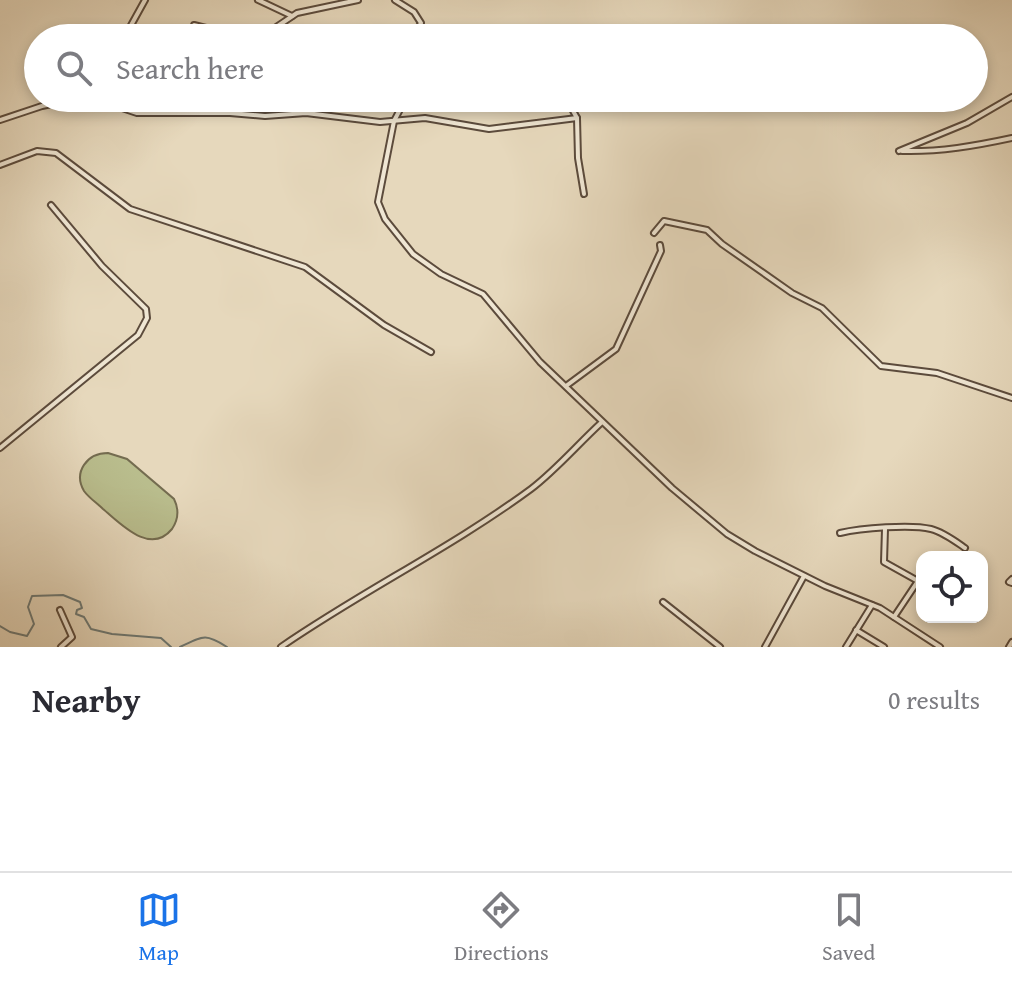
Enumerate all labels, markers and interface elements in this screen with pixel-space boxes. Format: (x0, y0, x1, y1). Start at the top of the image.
search box (24, 24, 988, 112)
icon: search (52, 46, 96, 90)
text: Search here (116, 46, 264, 90)
map controls (916, 551, 988, 623)
button: locate (916, 551, 988, 623)
text: Nearby (32, 675, 141, 724)
text: 0 results (888, 680, 980, 719)
tab: Map (137, 888, 181, 968)
tab: Directions (454, 888, 549, 968)
tab: Saved (822, 888, 875, 968)

